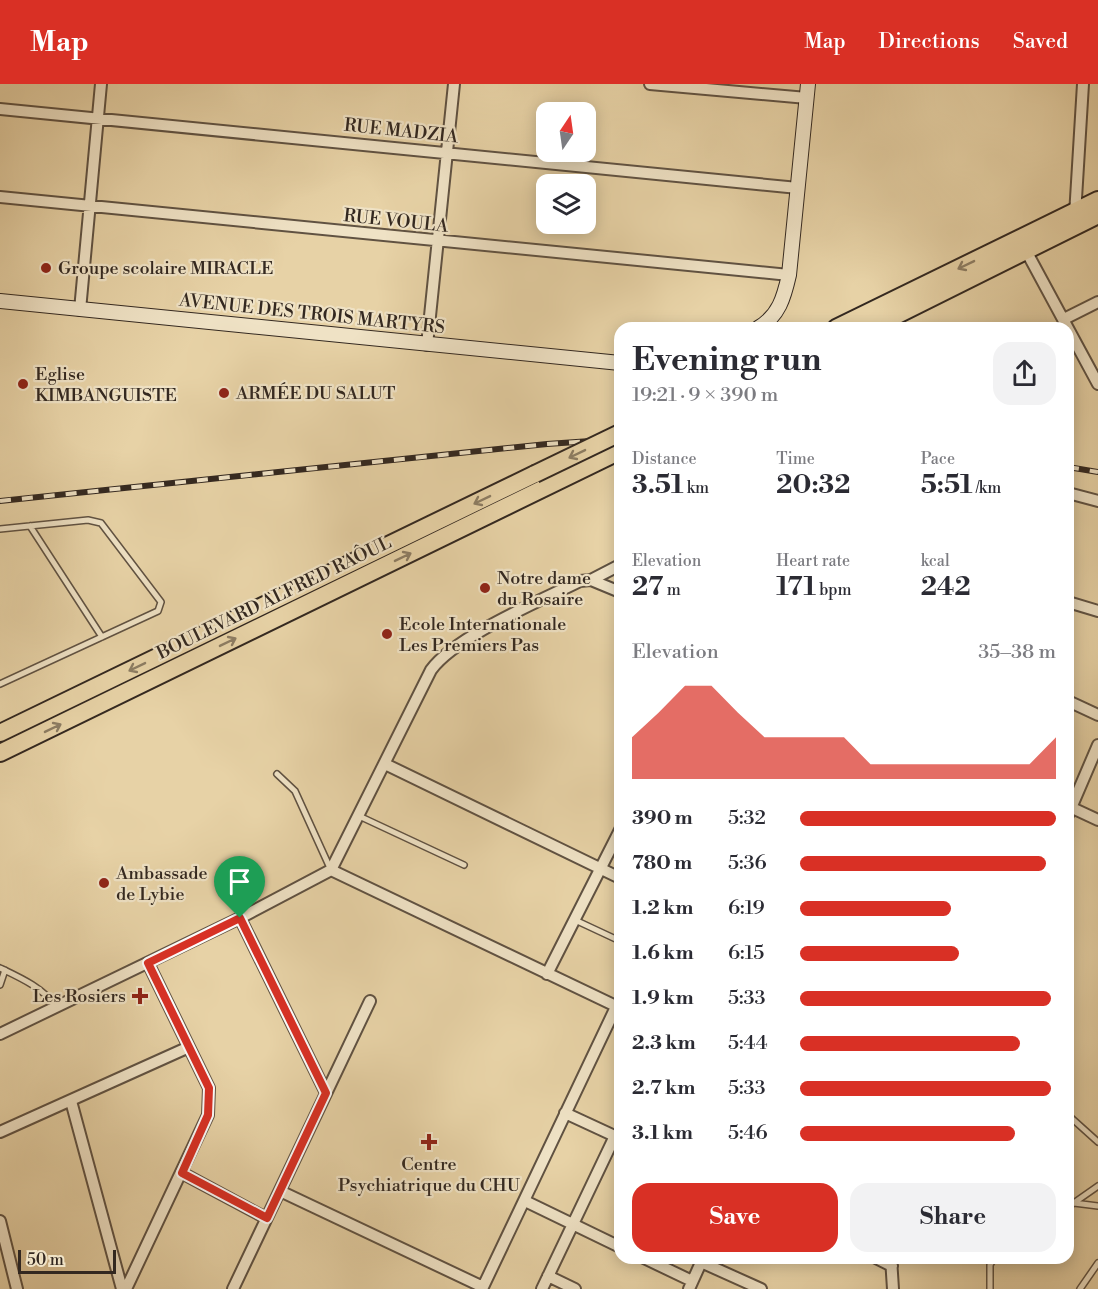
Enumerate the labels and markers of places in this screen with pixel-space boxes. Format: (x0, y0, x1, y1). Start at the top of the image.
place label: Groupe scolaire MIRACLE (58, 257, 273, 280)
marker: Groupe scolaire MIRACLE (39, 261, 53, 275)
place label: Eglise KIMBANGUISTE (35, 363, 177, 407)
marker: Eglise KIMBANGUISTE (16, 377, 30, 391)
place label: ARMÉE DU SALUT (235, 382, 396, 405)
marker: ARMÉE DU SALUT (217, 386, 231, 400)
place label: Notre dame du Rosaire (497, 567, 591, 611)
marker: Notre dame du Rosaire (478, 581, 492, 595)
place label: Ecole Internationale Les Premiers Pas (399, 613, 566, 657)
marker: Ecole Internationale Les Premiers Pas (380, 627, 394, 641)
pin (214, 856, 265, 918)
place label: Ambassade de Lybie (115, 862, 208, 906)
marker: Ambassade de Lybie (97, 876, 111, 890)
place label: Les Rosiers (32, 985, 126, 1008)
marker: Les Rosiers (131, 987, 149, 1005)
marker: Centre Psychiatrique du CHU (420, 1133, 438, 1151)
place label: Centre Psychiatrique du CHU (338, 1153, 521, 1197)

